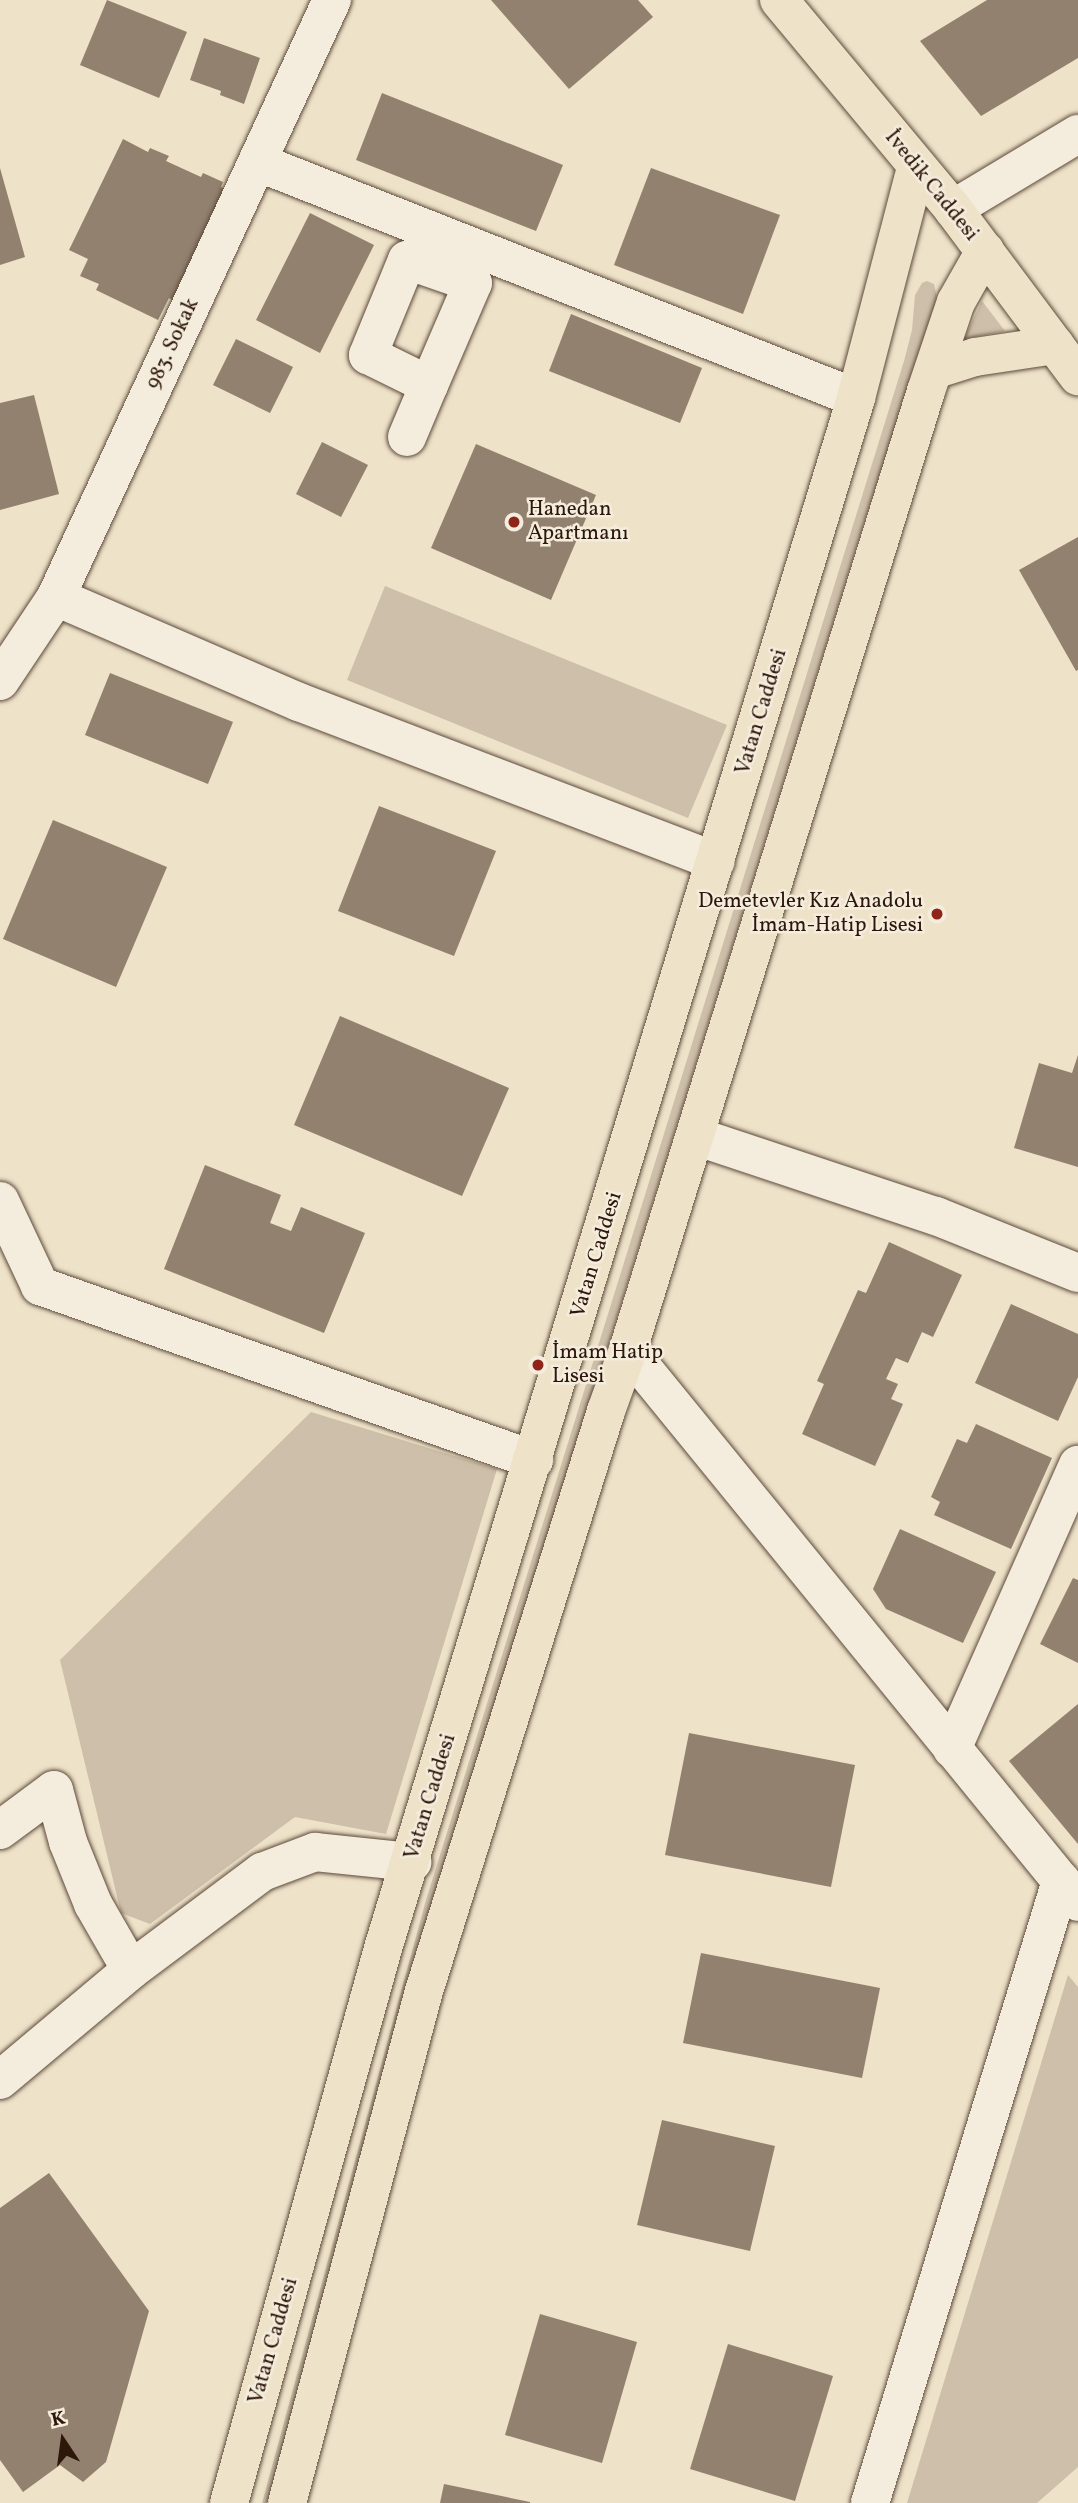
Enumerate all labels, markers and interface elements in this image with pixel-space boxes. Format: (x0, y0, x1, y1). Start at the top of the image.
street label: İvedik Caddesi (879, 126, 983, 246)
street label: 983. Sokak (141, 295, 205, 393)
place label: Hanedan Apartmanı (528, 497, 629, 547)
marker: Hanedan Apartmanı (506, 514, 522, 530)
street label: Vatan Caddesi (731, 646, 793, 778)
place label: Demetevler Kız Anadolu İmam-Hatip Lisesi (698, 889, 923, 939)
marker: Demetevler Kız Anadolu İmam-Hatip Lisesi (929, 906, 945, 922)
street label: Vatan Caddesi (566, 1189, 628, 1321)
place label: İmam Hatip Lisesi (552, 1340, 663, 1390)
marker: İmam Hatip Lisesi (530, 1357, 546, 1373)
street label: Vatan Caddesi (400, 1731, 462, 1863)
street label: Vatan Caddesi (244, 2275, 304, 2407)
north arrow (28, 2405, 98, 2475)
text: K (49, 2405, 68, 2434)

